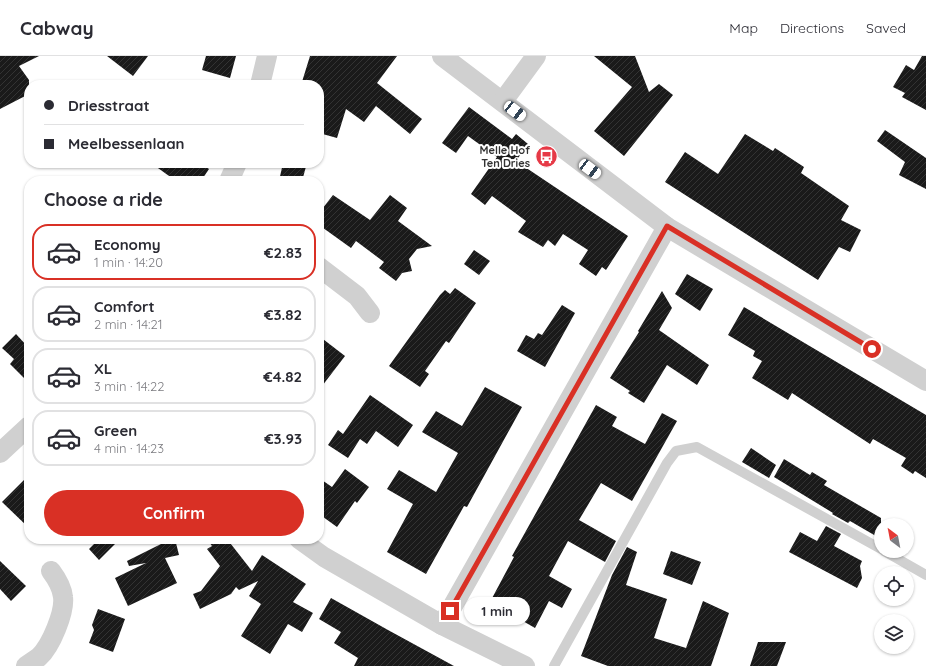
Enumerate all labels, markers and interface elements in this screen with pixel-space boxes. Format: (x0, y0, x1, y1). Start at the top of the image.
text: Cabway (20, 16, 94, 40)
text: Map (729, 19, 758, 37)
text: Directions (780, 19, 844, 37)
text: Saved (866, 19, 906, 37)
text: Driesstraat (68, 96, 150, 115)
car (502, 99, 528, 123)
text: Meelbessenlaan (68, 134, 185, 153)
place label: Melle Hof Ten Dries (480, 143, 530, 170)
bus stop icon: Melle Hof Ten Dries (533, 143, 559, 169)
car (577, 157, 603, 181)
text: Choose a ride (44, 188, 163, 211)
icon: car (46, 234, 82, 270)
text: Economy (94, 235, 161, 254)
text: €2.83 (264, 243, 302, 262)
text: 1 min · 14:20 (94, 254, 163, 270)
icon: car (46, 296, 82, 332)
text: Comfort (94, 297, 155, 316)
text: €3.82 (264, 305, 302, 324)
text: 2 min · 14:21 (94, 316, 162, 332)
route start (863, 340, 881, 358)
icon: car (46, 358, 82, 394)
text: XL (94, 359, 112, 378)
text: €4.82 (263, 367, 302, 386)
text: 3 min · 14:22 (94, 378, 164, 394)
icon: car (46, 420, 82, 456)
text: Green (94, 421, 137, 440)
text: €3.93 (264, 429, 302, 448)
text: 4 min · 14:23 (94, 440, 164, 456)
button: Confirm (44, 490, 304, 536)
north arrow (874, 518, 914, 558)
map controls (874, 518, 914, 654)
button: locate (874, 566, 914, 606)
callout: 1 min (464, 597, 530, 625)
route end (441, 602, 459, 620)
text: 1 min (481, 603, 513, 619)
button: layers (874, 614, 914, 654)

